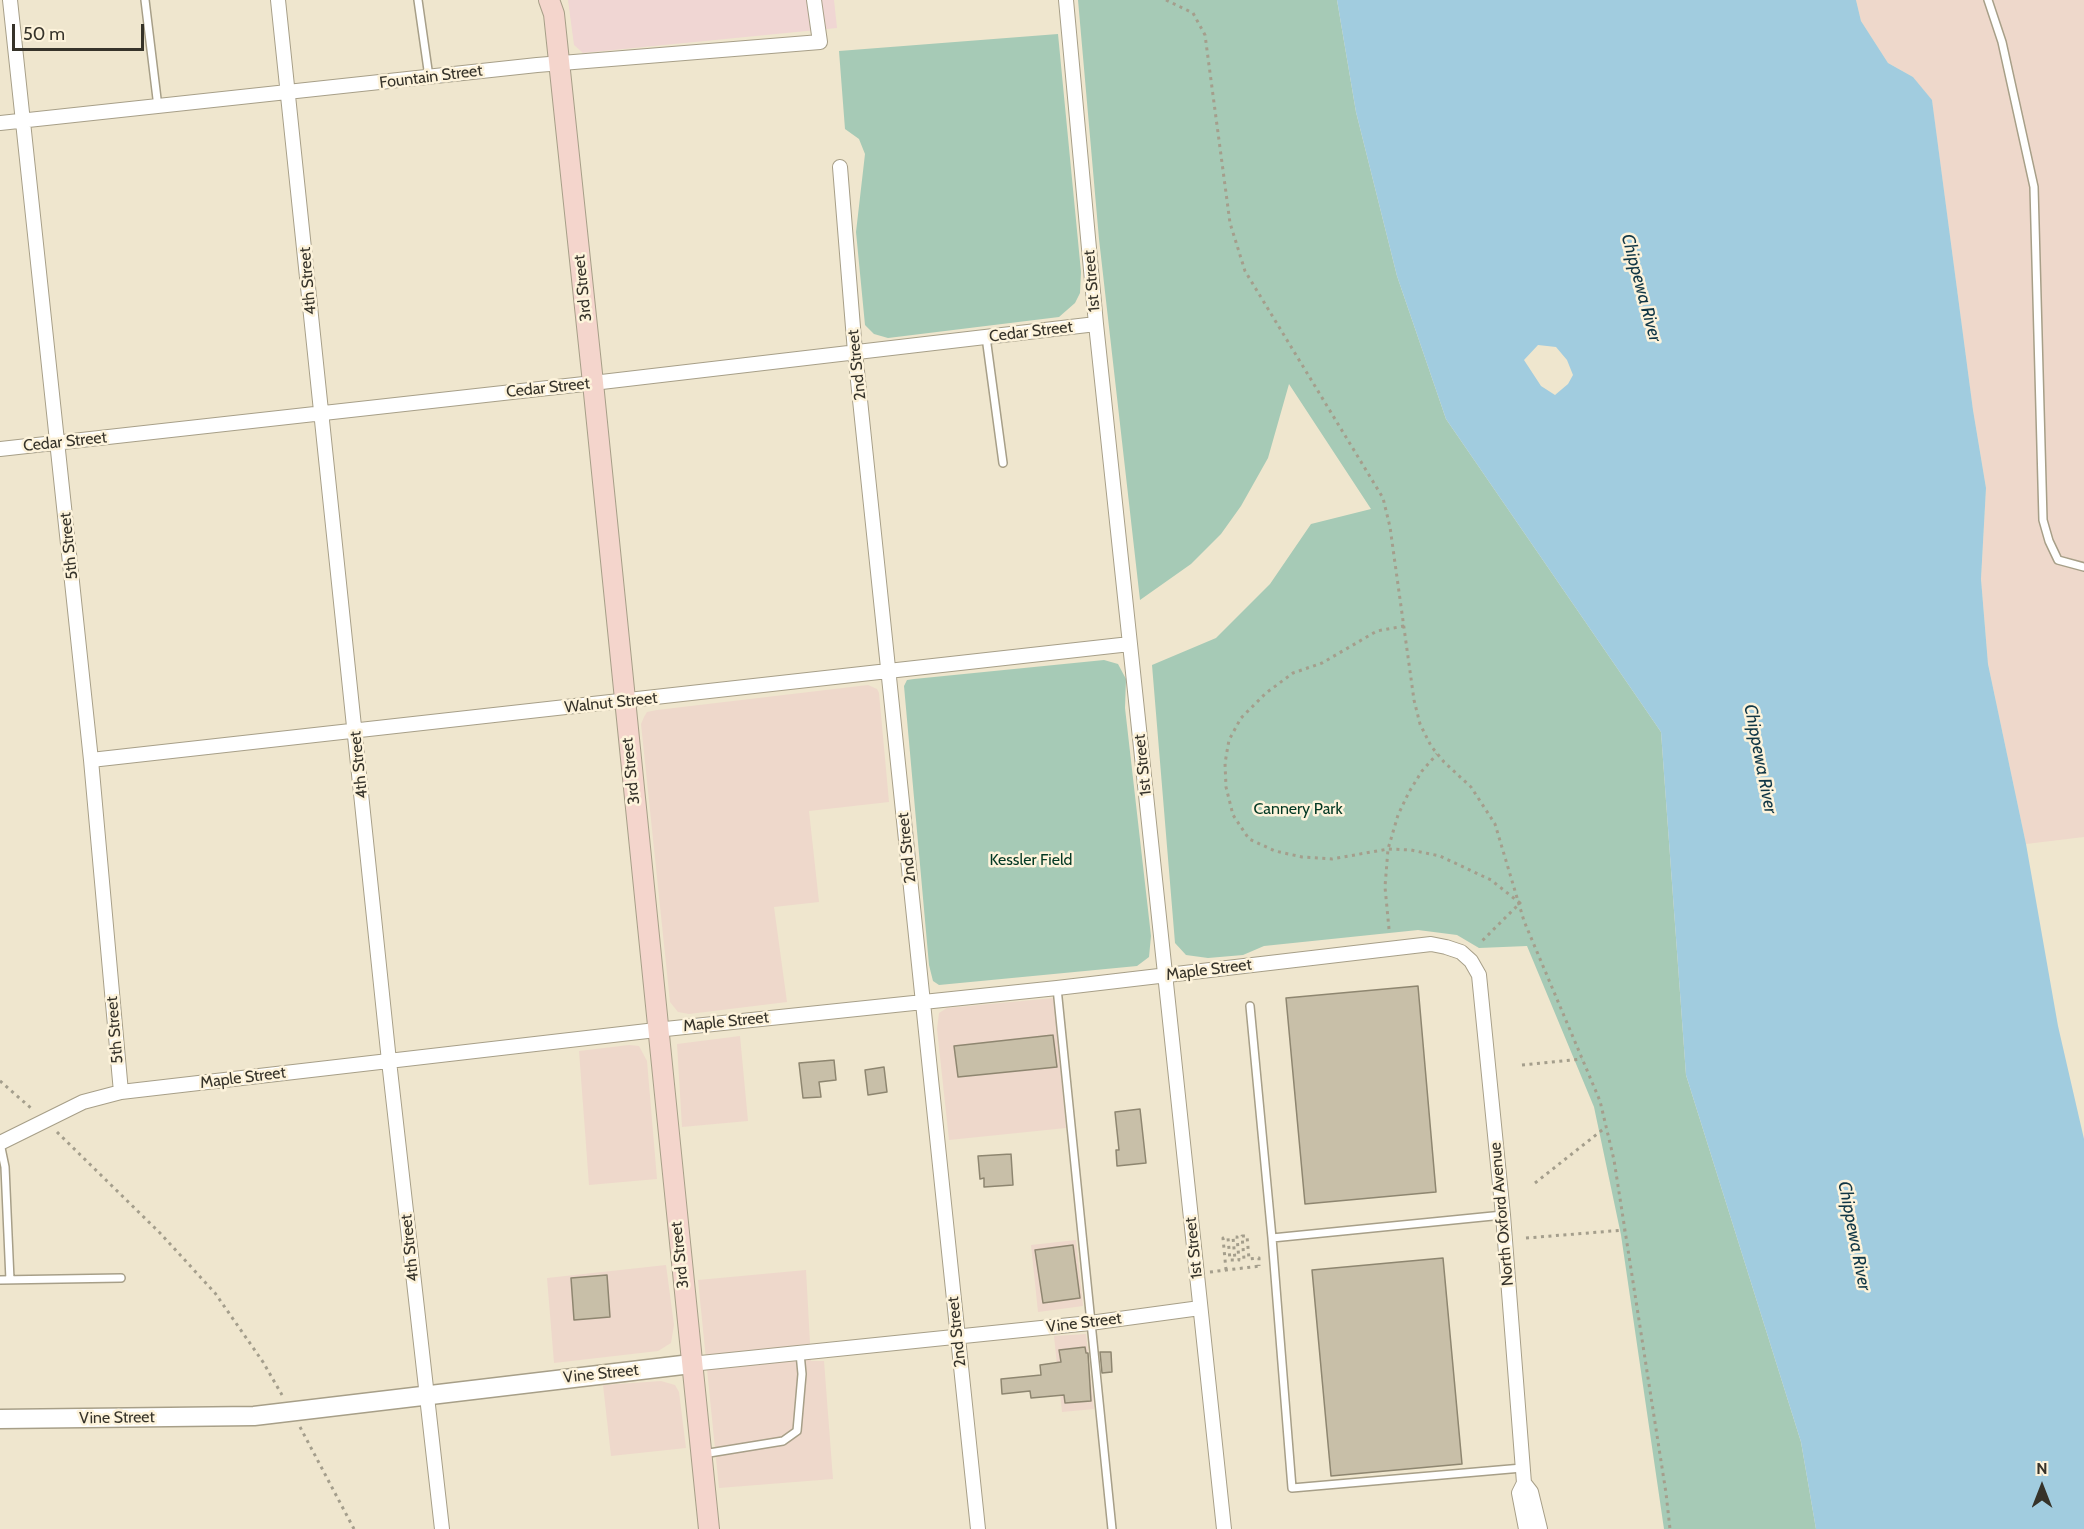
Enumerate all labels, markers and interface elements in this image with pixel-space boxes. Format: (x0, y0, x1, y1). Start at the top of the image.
scale bar (15, 12, 147, 50)
text: 50 m (23, 23, 65, 45)
street label: Fountain Street (378, 61, 484, 93)
water label: Chippewa River (1616, 232, 1666, 344)
street label: 4th Street (295, 246, 321, 316)
street label: 1st Street (1080, 249, 1104, 313)
street label: 3rd Street (570, 254, 596, 322)
street label: Cedar Street (988, 317, 1074, 347)
street label: 2nd Street (844, 329, 870, 401)
street label: Cedar Street (505, 374, 591, 402)
street label: Cedar Street (22, 428, 108, 456)
street label: 5th Street (56, 511, 82, 581)
street label: Walnut Street (564, 689, 658, 717)
water label: Chippewa River (1739, 703, 1781, 815)
street label: 4th Street (346, 730, 372, 800)
street label: 1st Street (1130, 733, 1156, 797)
street label: 3rd Street (618, 737, 644, 805)
park label: Cannery Park (1253, 799, 1343, 819)
street label: 2nd Street (894, 812, 920, 884)
park label: Kessler Field (990, 850, 1072, 870)
street label: Maple Street (1165, 955, 1253, 985)
street label: 5th Street (102, 996, 128, 1064)
street label: Maple Street (682, 1008, 770, 1036)
street label: Maple Street (199, 1063, 287, 1093)
street label: North Oxford Avenue (1486, 1141, 1518, 1287)
water label: Chippewa River (1833, 1180, 1875, 1292)
street label: 4th Street (397, 1213, 423, 1283)
street label: 1st Street (1181, 1216, 1207, 1280)
street label: 3rd Street (667, 1221, 693, 1289)
street label: 2nd Street (944, 1296, 970, 1368)
street label: Vine Street (1045, 1309, 1123, 1337)
street label: Vine Street (562, 1360, 640, 1388)
street label: Vine Street (79, 1408, 155, 1428)
north arrow (2012, 1457, 2072, 1517)
text: N (2036, 1459, 2048, 1478)

